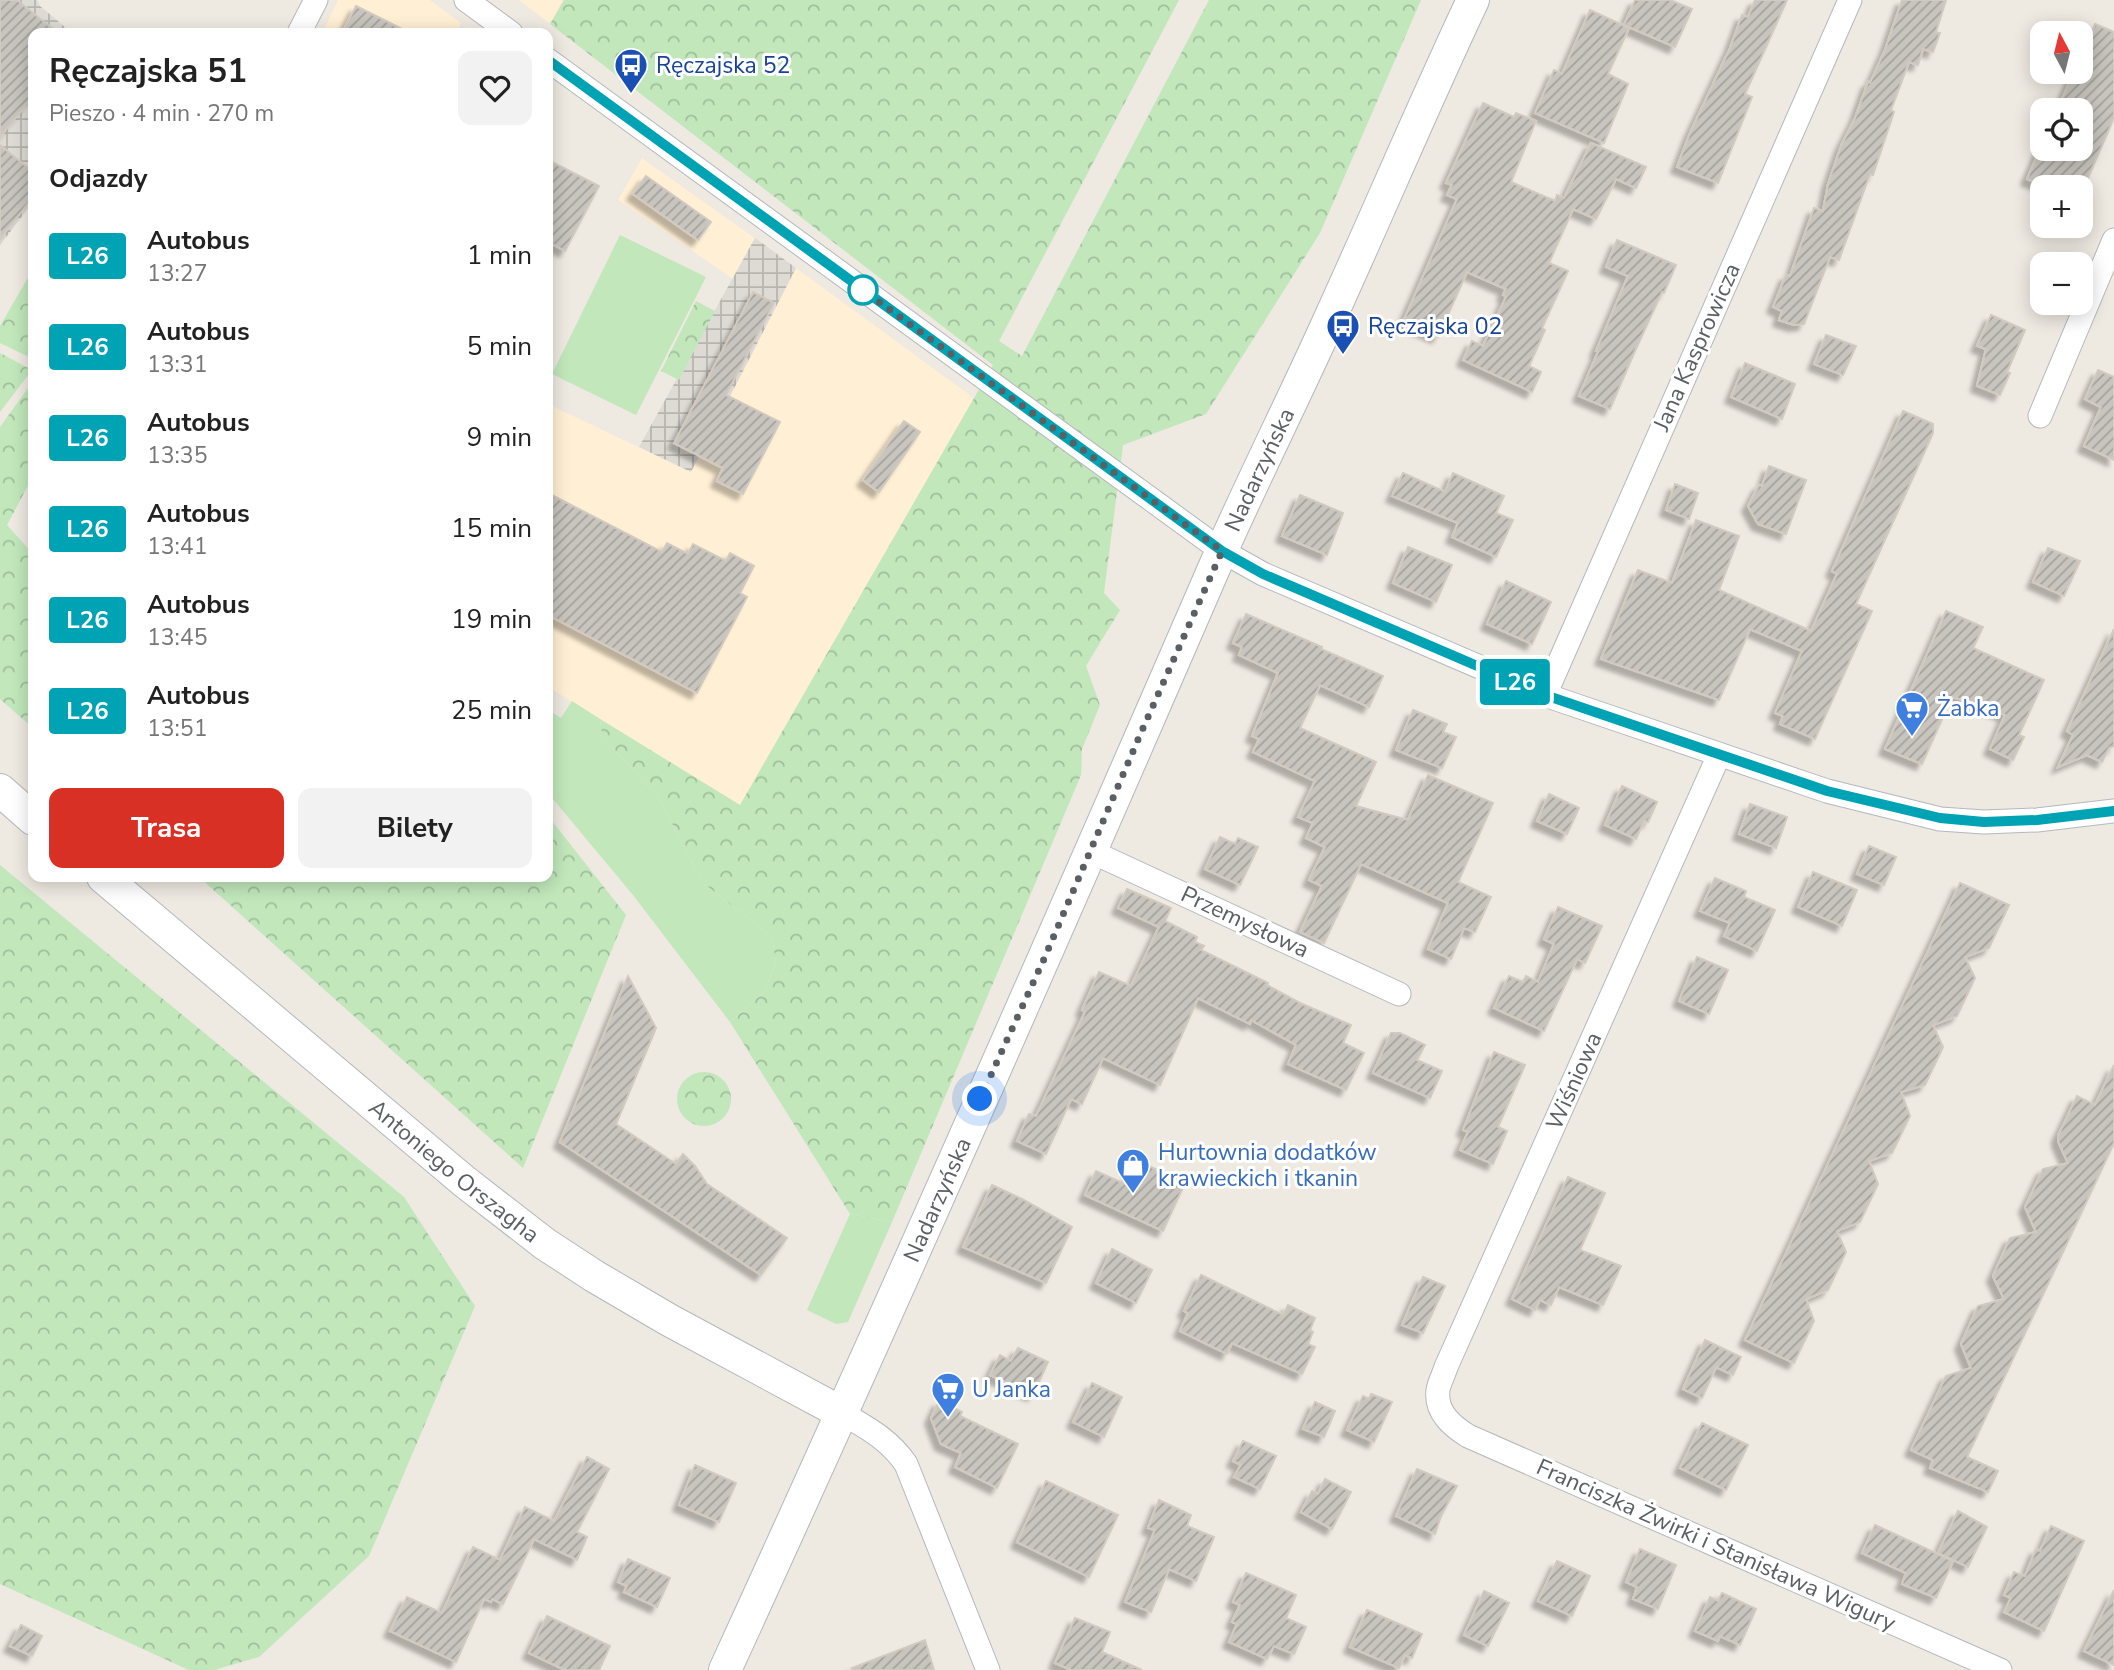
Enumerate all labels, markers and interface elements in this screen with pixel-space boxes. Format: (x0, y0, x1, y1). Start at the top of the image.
north arrow (2030, 21, 2093, 84)
map controls (2030, 21, 2093, 315)
bus stop icon: Ręczajska 52 (612, 46, 650, 95)
text: Ręczajska 51 (49, 49, 247, 94)
place label: Ręczajska 52 (656, 50, 790, 81)
button: heart (458, 51, 532, 125)
text: Pieszo · 4 min · 270 m (49, 98, 274, 129)
button: locate (2030, 98, 2093, 161)
text: Odjazdy (49, 161, 147, 196)
button: + (2030, 175, 2093, 238)
text: Autobus (147, 223, 250, 258)
text: 1 min (467, 238, 532, 273)
text: L26 (66, 240, 109, 272)
button: − (2030, 252, 2093, 315)
text: 13:27 (147, 258, 207, 289)
street label: Jana Kasprowicza (1646, 258, 1748, 437)
unlabelled marker (848, 275, 878, 305)
bus stop icon: Ręczajska 02 (1324, 307, 1362, 356)
place label: Ręczajska 02 (1368, 311, 1502, 342)
text: Autobus (147, 314, 250, 349)
text: 5 min (467, 329, 532, 364)
text: L26 (66, 331, 109, 363)
text: 13:31 (147, 349, 207, 380)
street label: Nadarzyńska (1217, 403, 1302, 536)
text: Autobus (147, 405, 250, 440)
text: 9 min (467, 420, 532, 455)
text: L26 (66, 422, 109, 454)
text: 13:35 (147, 440, 207, 471)
text: Autobus (147, 496, 250, 531)
text: 15 min (451, 511, 532, 546)
text: L26 (66, 513, 109, 545)
text: 13:41 (147, 531, 207, 562)
text: Autobus (147, 587, 250, 622)
text: 19 min (451, 602, 532, 637)
text: L26 (66, 604, 109, 636)
text: 13:45 (147, 622, 207, 653)
line badge: L26 (1475, 659, 1555, 705)
text: L26 (1494, 666, 1536, 698)
text: Autobus (147, 678, 250, 713)
supermarket icon: Żabka (1893, 689, 1931, 738)
text: 25 min (451, 693, 532, 728)
place label: Żabka (1937, 693, 2000, 724)
text: L26 (66, 695, 109, 727)
text: 13:51 (147, 713, 207, 744)
button: Trasa (49, 788, 284, 868)
button: Bilety (298, 788, 532, 868)
street label: Przemysłowa (1176, 879, 1314, 965)
street label: Wiśniowa (1539, 1027, 1609, 1135)
your location (962, 1081, 997, 1116)
street label: Antoniego Orszagha (362, 1092, 546, 1250)
street label: Nadarzyńska (896, 1132, 978, 1267)
place label: Hurtownia dodatków krawieckich i tkanin (1158, 1137, 1377, 1194)
shop icon: Hurtownia dodatków krawieckich i tkanin (1114, 1146, 1152, 1195)
supermarket icon: U Janka (929, 1370, 967, 1419)
place label: U Janka (972, 1374, 1051, 1405)
street label: Franciszka Żwirki i Stanisława Wigury (1531, 1451, 1901, 1639)

